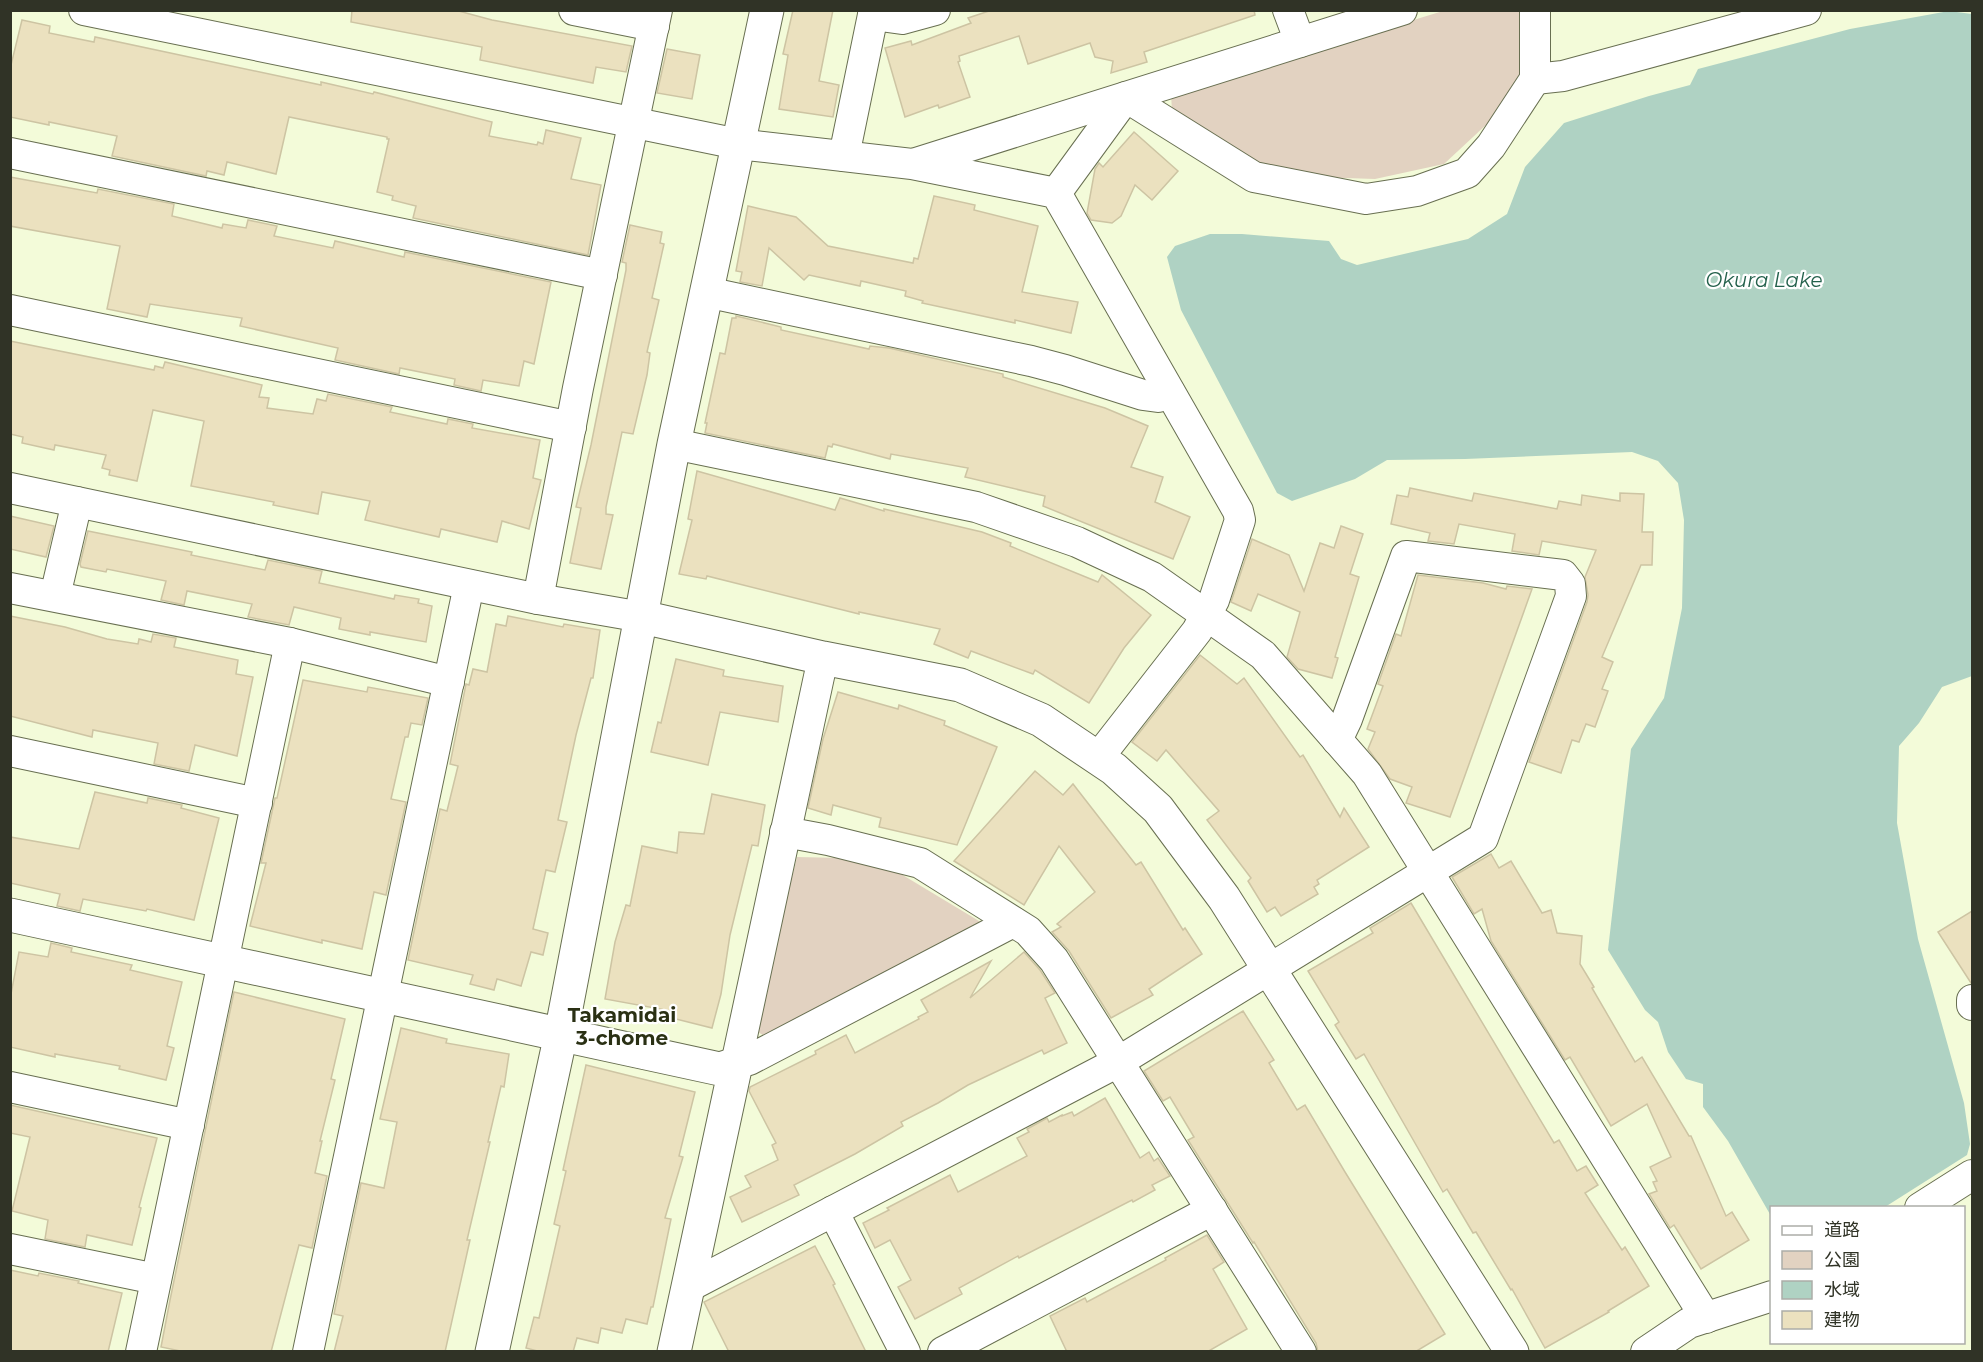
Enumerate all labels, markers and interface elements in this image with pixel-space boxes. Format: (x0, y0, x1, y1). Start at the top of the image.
water label: Okura Lake (1705, 268, 1823, 292)
district label: Takamidai 3-chome (568, 1003, 676, 1050)
legend (1770, 1206, 1965, 1344)
text: 道路 (1824, 1219, 1860, 1241)
text: 公園 (1824, 1249, 1860, 1271)
text: 水域 (1824, 1279, 1860, 1301)
text: 建物 (1824, 1309, 1860, 1331)

